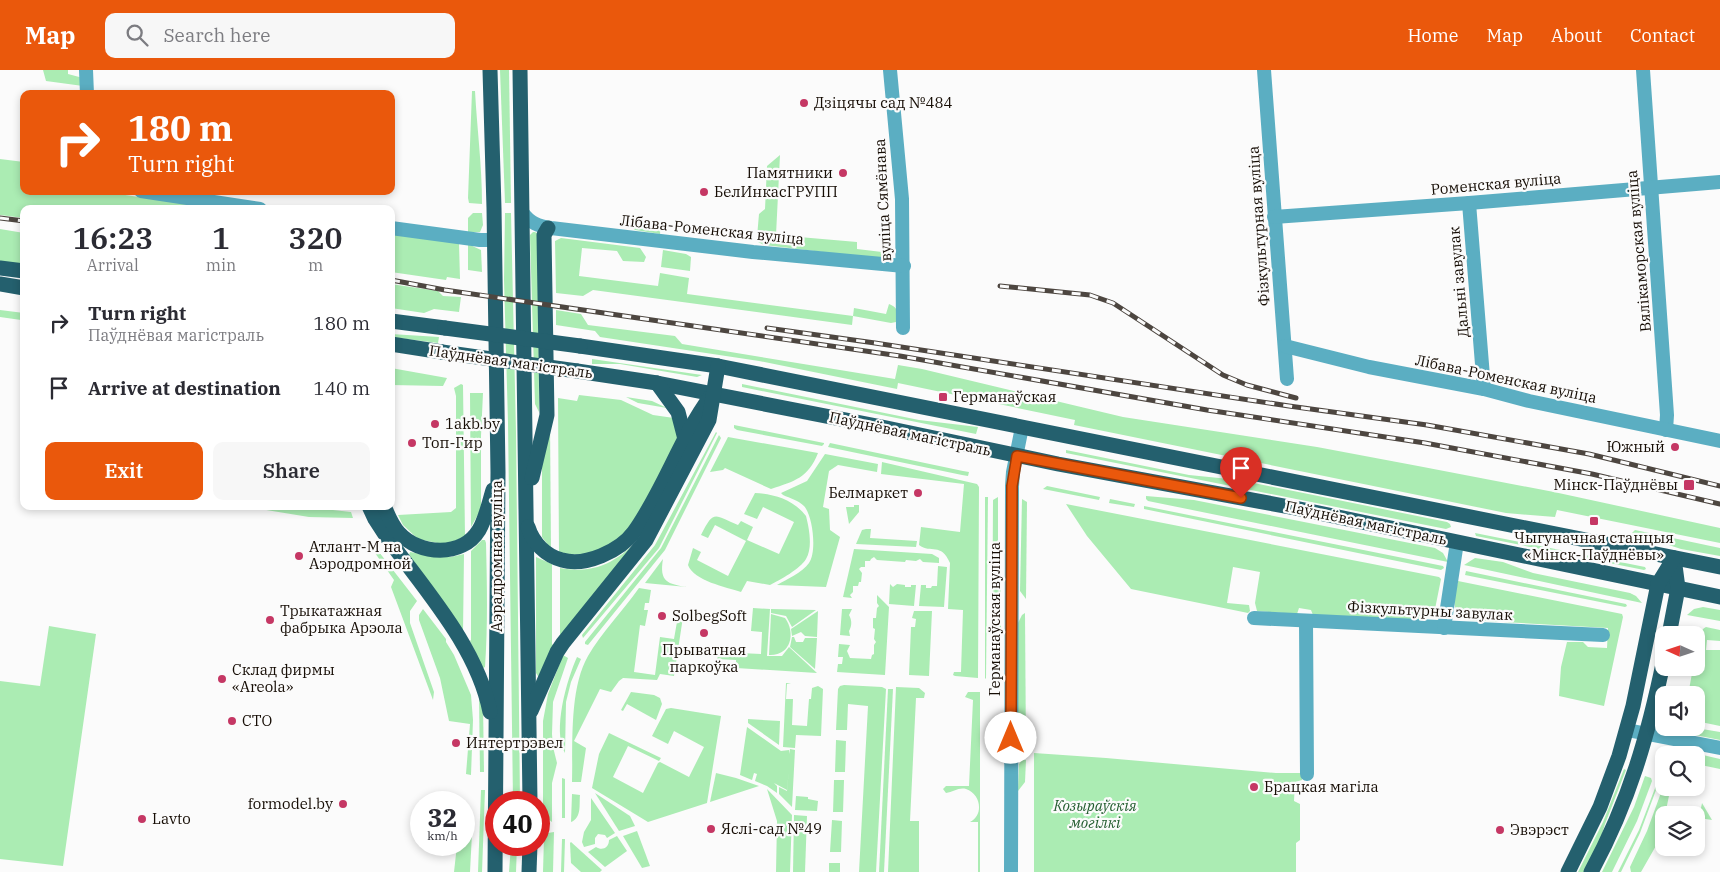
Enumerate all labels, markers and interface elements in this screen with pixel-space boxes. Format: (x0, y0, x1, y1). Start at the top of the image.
search box (105, 13, 455, 58)
text: Map (25, 19, 75, 51)
icon: search (123, 21, 151, 49)
text: Search here (163, 23, 270, 47)
text: Home (1407, 24, 1459, 47)
text: Map (1487, 24, 1523, 47)
text: About (1551, 24, 1602, 47)
text: Contact (1630, 24, 1695, 47)
place label: Дзіцячы сад №484 (814, 93, 953, 112)
marker: Дзіцячы сад №484 (798, 97, 810, 109)
text: 180 m (128, 105, 233, 151)
icon: right (45, 110, 110, 175)
street label: вуліца Сямёнава (870, 138, 895, 262)
street label: Фізкультурная вуліца (1243, 145, 1274, 307)
text: Turn right (128, 149, 235, 178)
place label: Памятники (747, 163, 833, 182)
marker: Памятники (837, 167, 849, 179)
street label: Роменская вуліца (1430, 168, 1562, 199)
street label: Вялікаморская вуліца (1622, 169, 1655, 333)
place label: БелИнкасГРУПП (714, 182, 838, 201)
marker: БелИнкасГРУПП (698, 186, 710, 198)
street label: Лібава-Роменская вуліца (619, 210, 805, 249)
text: 16:23 (72, 218, 153, 257)
text: 1 (212, 218, 230, 257)
text: 320 (289, 218, 343, 257)
street label: Дальні завулак (1444, 226, 1473, 338)
text: Arrival (87, 255, 139, 275)
text: min (206, 255, 236, 275)
text: m (308, 255, 323, 275)
text: Turn right (88, 301, 186, 325)
icon: right (45, 309, 73, 337)
text: 180 m (313, 311, 370, 335)
text: Паўднёвая магістраль (88, 325, 264, 345)
street label: Паўднёвая магістраль (428, 341, 594, 382)
street label: Лібава-Роменская вуліца (1414, 350, 1599, 407)
icon: arrive (45, 374, 73, 402)
text: Arrive at destination (88, 376, 281, 400)
text: 140 m (313, 376, 370, 400)
place label: Германаўская (953, 387, 1056, 406)
marker: Германаўская (937, 391, 949, 403)
street label: Паўднёвая магістраль (827, 407, 993, 460)
place label: 1akb.by (445, 414, 500, 433)
marker: 1akb.by (429, 418, 441, 430)
place label: Топ-Гир (422, 433, 483, 452)
marker: Топ-Гир (406, 437, 418, 449)
place label: Южный (1606, 437, 1665, 456)
marker: Южный (1669, 441, 1681, 453)
button: Exit (45, 442, 203, 500)
button: Share (213, 442, 370, 500)
pin (1220, 447, 1262, 498)
icon: arrive (1227, 454, 1255, 482)
place label: Мінск-Паўднёвы (1553, 475, 1678, 494)
marker: Мінск-Паўднёвы (1682, 478, 1696, 492)
street label: Аэрадромная вуліца (487, 480, 506, 632)
place label: Белмаркет (828, 483, 908, 502)
marker: Белмаркет (912, 487, 924, 499)
street label: Паўднёвая магістраль (1283, 496, 1449, 549)
marker: Чыгуначная станцыя «Мінск-Паўднёвы» (1588, 515, 1600, 527)
place label: Чыгуначная станцыя «Мінск-Паўднёвы» (1514, 528, 1674, 564)
place label: Атлант-М на Аэродромной (309, 537, 411, 573)
street label: Германаўская вуліца (985, 542, 1004, 696)
marker: Атлант-М на Аэродромной (293, 550, 305, 562)
street label: Фізкультурны завулак (1347, 597, 1513, 624)
place label: Трыкатажная фабрыка Арэола (280, 601, 403, 637)
place label: SolbegSoft (672, 606, 747, 625)
marker: SolbegSoft (656, 610, 668, 622)
marker: Трыкатажная фабрыка Арэола (264, 614, 276, 626)
north arrow (1655, 626, 1705, 676)
map controls (1655, 626, 1705, 856)
marker: Прыватная паркоўка (698, 627, 710, 639)
place label: Прыватная паркоўка (662, 640, 746, 676)
place label: Склад фирмы «Areola» (232, 660, 335, 696)
marker: Склад фирмы «Areola» (216, 673, 228, 685)
button: sound (1655, 686, 1705, 736)
place label: СТО (242, 711, 272, 730)
position arrow (984, 711, 1036, 763)
marker: СТО (226, 715, 238, 727)
place label: Интертрэвел (466, 733, 563, 752)
marker: Интертрэвел (450, 737, 462, 749)
button: search (1655, 746, 1705, 796)
place label: Брацкая магіла (1264, 777, 1379, 796)
marker: Брацкая магіла (1248, 781, 1260, 793)
speed limit sign: 40 (485, 791, 550, 856)
place label: formodel.by (248, 794, 333, 813)
park label: Козыраўскія могілкі (1052, 796, 1137, 832)
marker: formodel.by (337, 798, 349, 810)
text: 32 (427, 801, 458, 834)
button: layers (1655, 806, 1705, 856)
place label: Lavto (152, 809, 191, 828)
marker: Lavto (136, 813, 148, 825)
place label: Яслі-сад №49 (721, 819, 822, 838)
place label: Эвэрэст (1510, 820, 1569, 839)
marker: Яслі-сад №49 (705, 823, 717, 835)
marker: Эвэрэст (1494, 824, 1506, 836)
text: km/h (427, 828, 458, 843)

